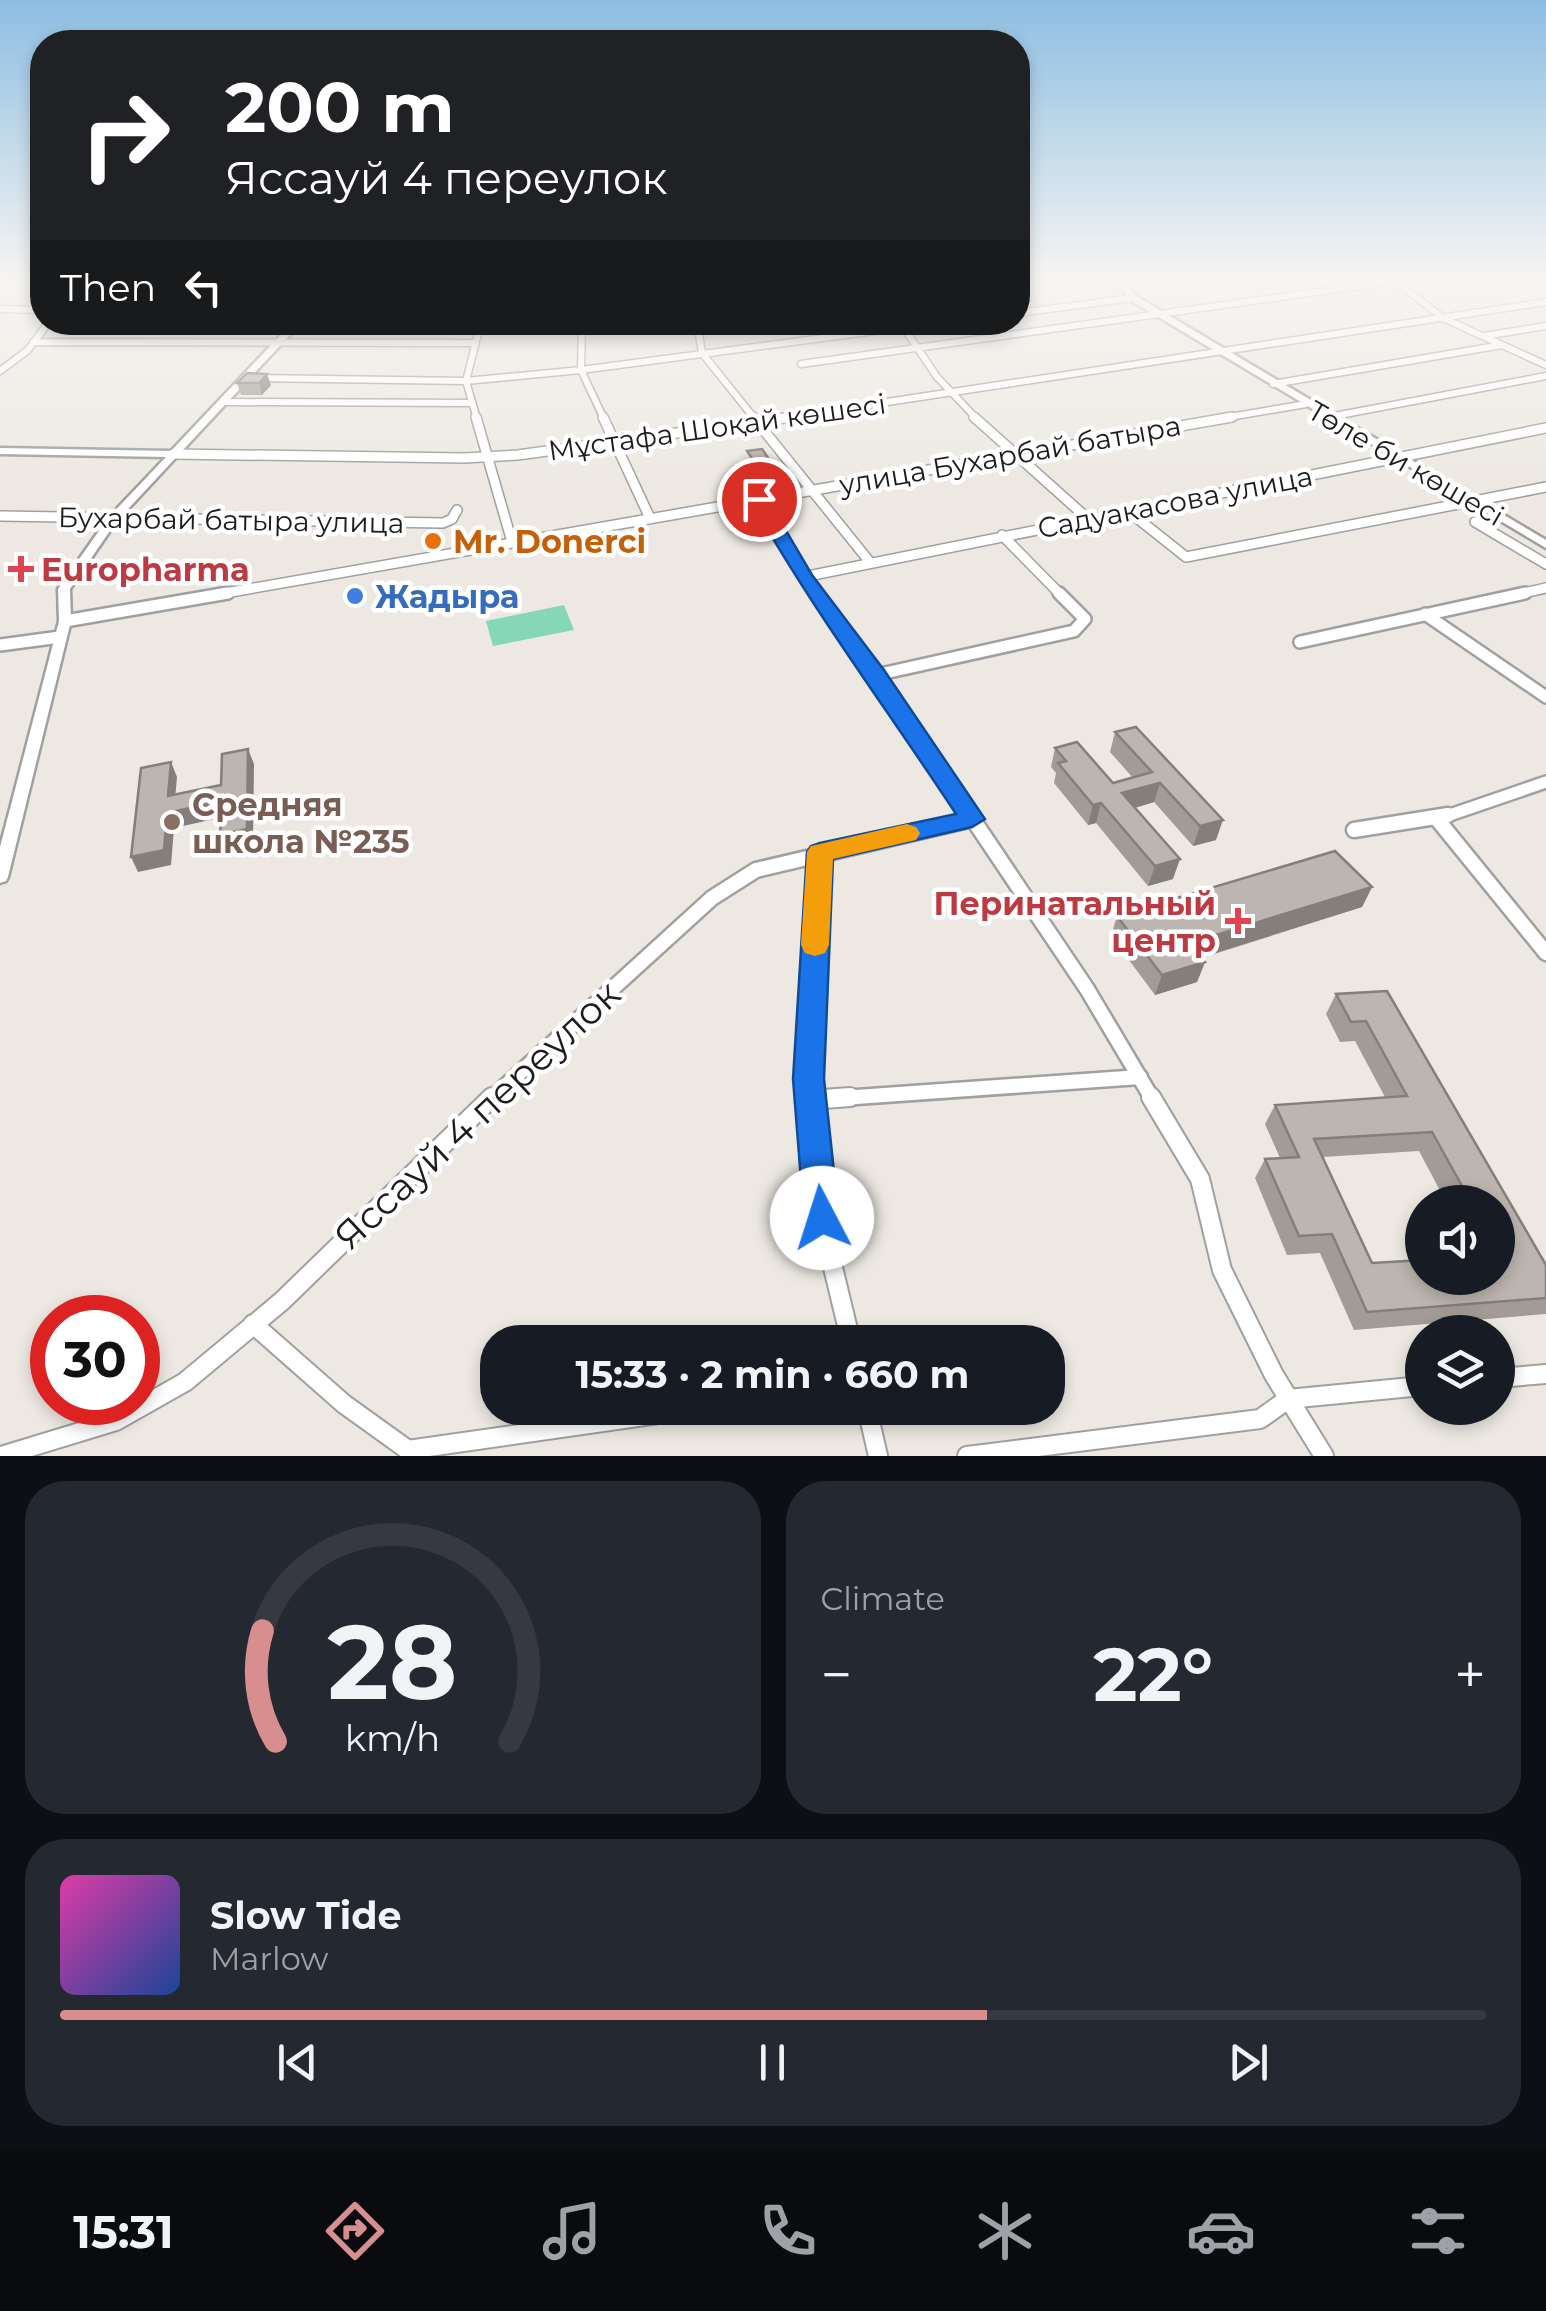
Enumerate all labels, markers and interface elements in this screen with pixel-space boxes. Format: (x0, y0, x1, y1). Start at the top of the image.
text: 200 m (225, 64, 455, 150)
icon: right (60, 70, 190, 200)
text: Яссауй 4 переулок (225, 150, 668, 205)
icon: left (176, 260, 231, 315)
text: Then (60, 264, 156, 311)
street label: Мұстафа Шоқай көшесі (546, 386, 888, 468)
street label: Төле би көшесі (1302, 393, 1510, 533)
street label: улица Бухарбай батыра (836, 408, 1183, 502)
pin (717, 457, 802, 542)
street label: Садуакасова улица (1035, 459, 1315, 545)
icon: arrive (732, 472, 787, 527)
street label: Бухарбай батыра улица (58, 500, 404, 540)
place label: Mr. Donerci (453, 522, 646, 561)
marker: Mr. Donerci (422, 530, 444, 552)
place label: Europharma (41, 550, 250, 589)
marker: Europharma (10, 558, 32, 580)
place label: Жадыра (375, 577, 519, 616)
marker: Жадыра (344, 585, 366, 607)
place label: Средняя школа №235 (192, 785, 410, 861)
marker: Средняя школа №235 (161, 811, 183, 833)
place label: Перинатальный центр (933, 884, 1216, 960)
marker: Перинатальный центр (1225, 908, 1251, 934)
street label: Яссауй 4 переулок (324, 970, 630, 1260)
position arrow (770, 1166, 874, 1270)
map controls (1405, 1185, 1515, 1425)
button: sound (1405, 1185, 1515, 1295)
speed limit sign: 30 (30, 1295, 160, 1425)
button: layers (1405, 1315, 1515, 1425)
text: 15:33 · 2 min · 660 m (576, 1351, 969, 1398)
text: Climate (821, 1579, 945, 1618)
text: 28 (328, 1598, 458, 1725)
text: 22° (1093, 1628, 1213, 1720)
text: − (821, 1641, 852, 1708)
text: + (1454, 1641, 1486, 1708)
text: km/h (345, 1716, 440, 1760)
text: Slow Tide (210, 1892, 402, 1939)
text: Marlow (210, 1939, 328, 1978)
icon: previous (270, 2035, 325, 2090)
icon: pause (745, 2035, 800, 2090)
icon: next (1221, 2035, 1276, 2090)
icon: directions (320, 2196, 390, 2266)
icon: music (537, 2196, 607, 2266)
icon: phone (753, 2196, 823, 2266)
icon: climate (970, 2196, 1040, 2266)
icon: car (1186, 2196, 1256, 2266)
icon: filters (1403, 2196, 1473, 2266)
text: 15:31 (73, 2204, 174, 2259)

